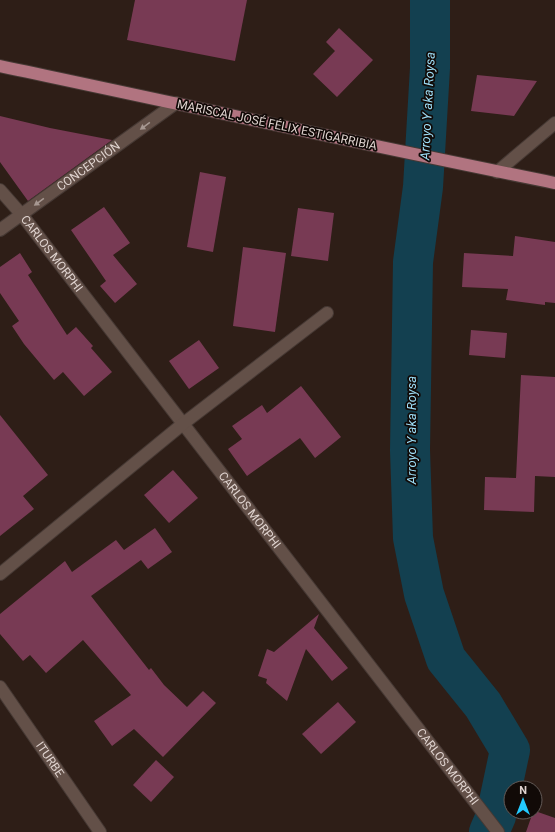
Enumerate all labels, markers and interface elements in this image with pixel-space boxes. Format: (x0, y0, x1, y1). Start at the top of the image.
water label: Arroyo Y aka Roysa (417, 51, 438, 161)
street label: MARISCAL JOSÉ FÉLIX ESTIGARRIBIA (176, 96, 379, 153)
one-way arrow (139, 122, 150, 130)
street label: CONCEPCIÓN (54, 139, 123, 194)
one-way arrow (34, 198, 45, 206)
street label: CARLOS MORPHI (18, 212, 86, 295)
water label: Arroyo Y aka Roysa (404, 376, 419, 485)
street label: CARLOS MORPHI (216, 469, 284, 551)
street label: CARLOS MORPHI (414, 725, 482, 808)
street label: ITURBE (33, 739, 67, 780)
north arrow (503, 780, 543, 820)
text: N (519, 784, 527, 797)

